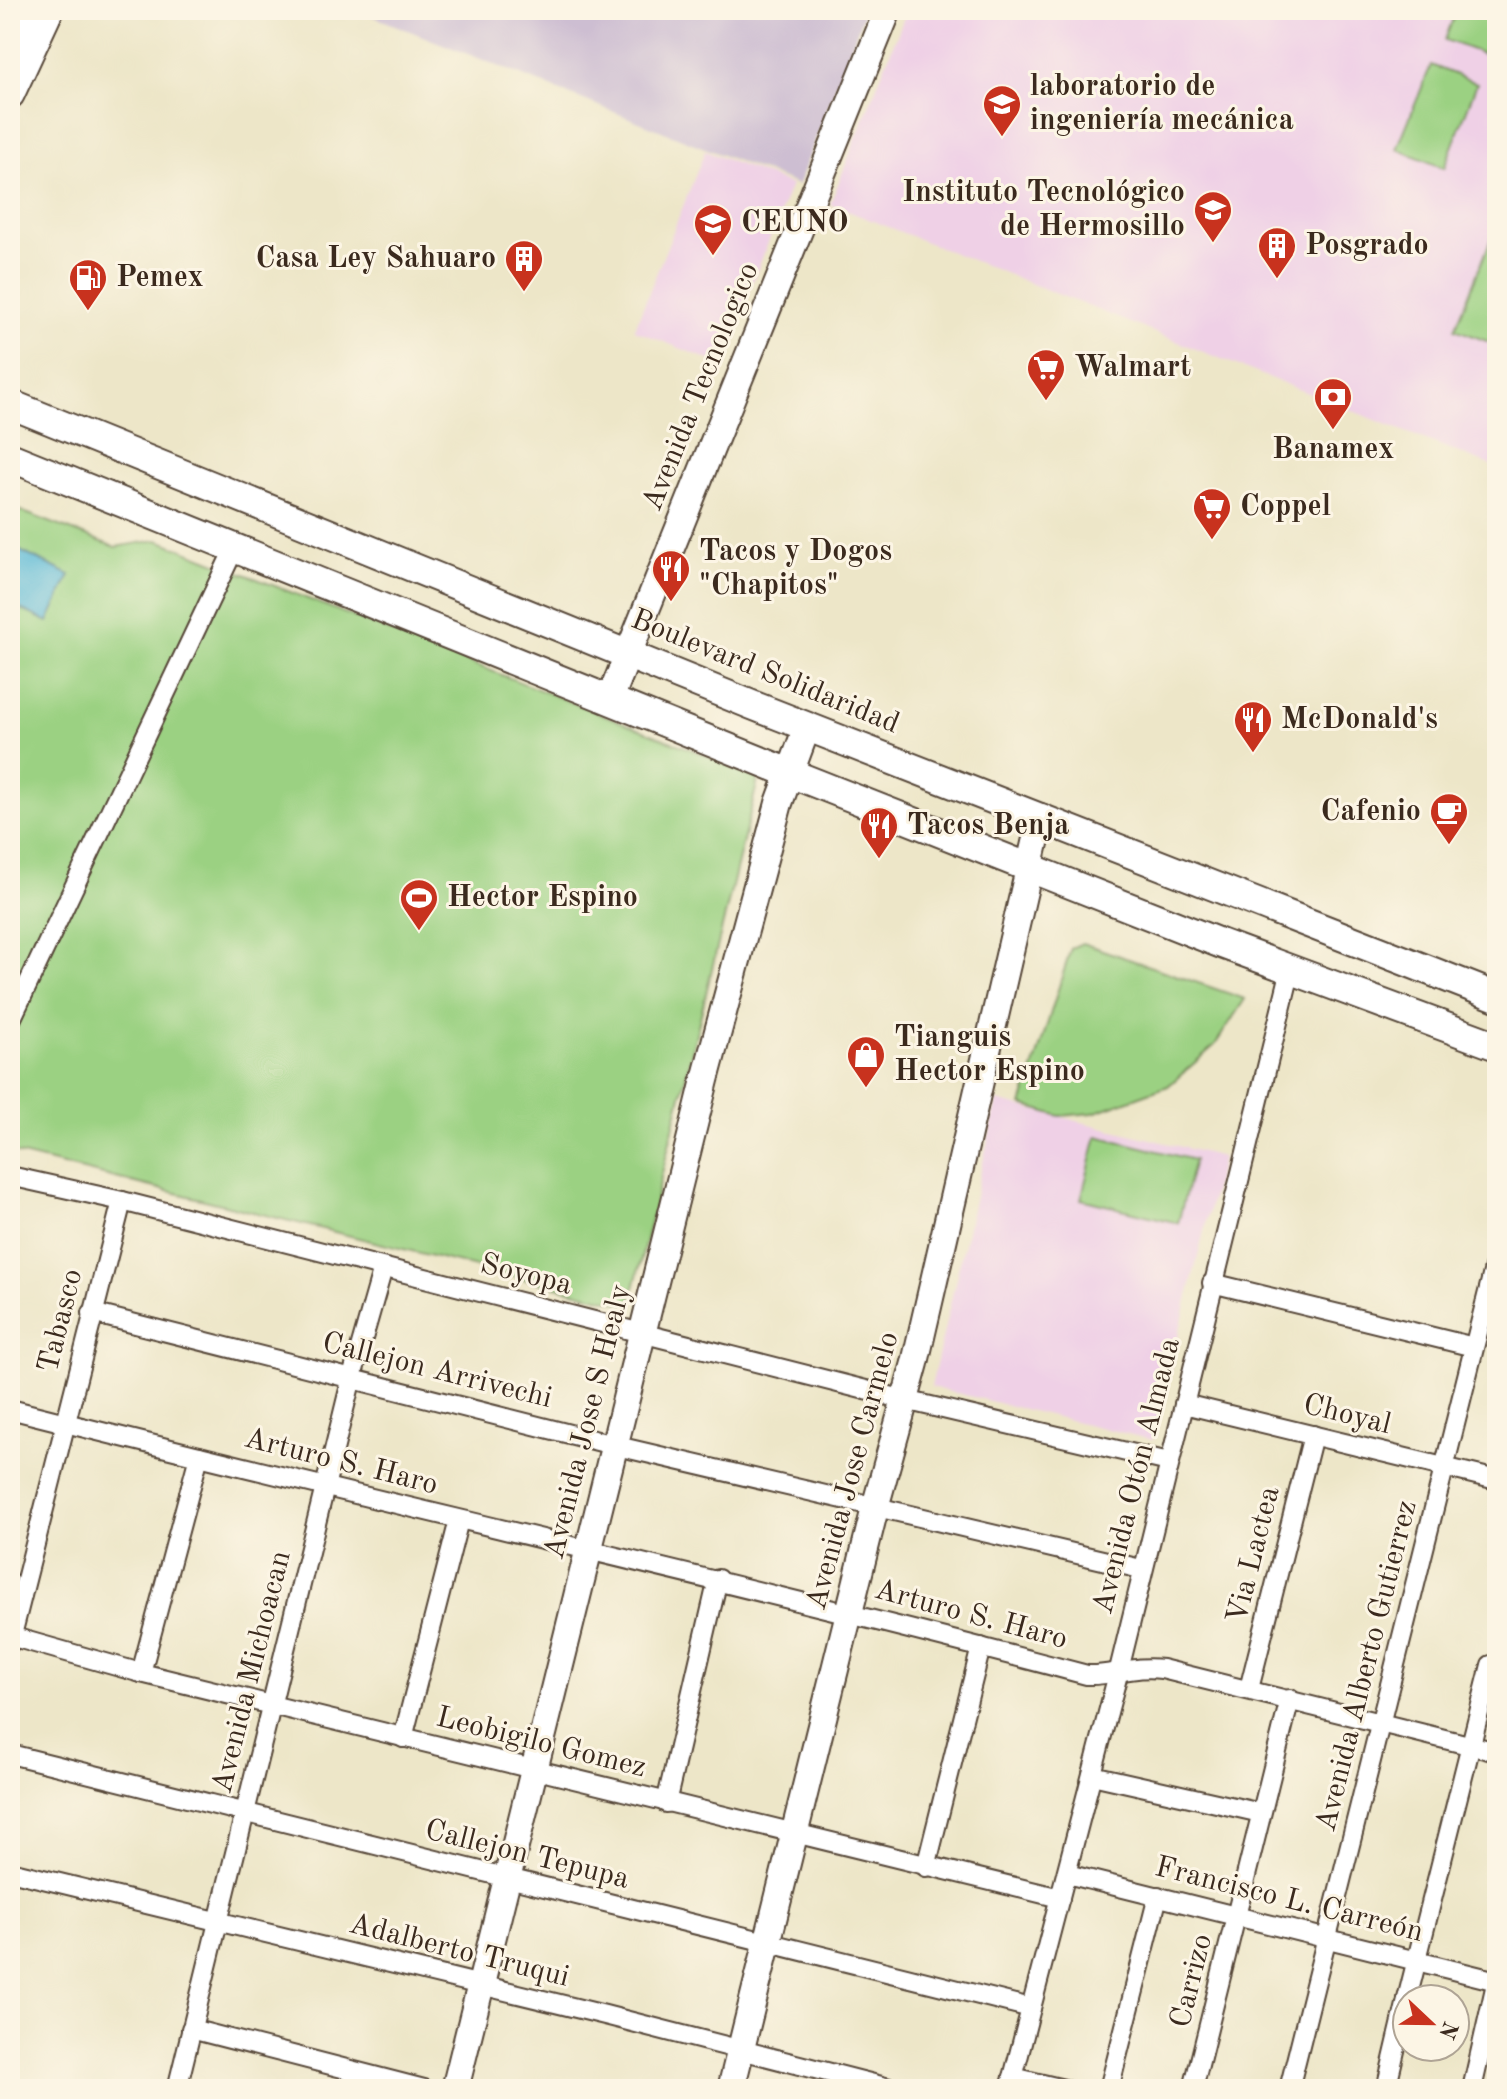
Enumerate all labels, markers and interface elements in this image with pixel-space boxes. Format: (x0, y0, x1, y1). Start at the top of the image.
place label: laboratorio de ingeniería mecánica (1030, 72, 1294, 136)
school or university icon: laboratorio de ingeniería mecánica (981, 83, 1023, 138)
place label: Instituto Tecnológico de Hermosillo (902, 178, 1185, 242)
school or university icon: Instituto Tecnológico de Hermosillo (1192, 189, 1234, 244)
school or university icon: CEUNO (692, 202, 734, 257)
place label: CEUNO (741, 208, 849, 238)
building icon: Posgrado (1256, 225, 1298, 280)
place label: Posgrado (1305, 231, 1429, 261)
building icon: Casa Ley Sahuaro (503, 238, 545, 293)
place label: Casa Ley Sahuaro (256, 244, 496, 274)
fuel station icon: Pemex (67, 257, 109, 312)
street label: Avenida Tecnologico (637, 259, 765, 515)
place label: Pemex (116, 263, 203, 293)
supermarket icon: Walmart (1025, 347, 1067, 402)
place label: Walmart (1074, 353, 1191, 383)
bank icon: Banamex (1312, 376, 1354, 431)
place label: Banamex (1272, 435, 1394, 465)
supermarket icon: Coppel (1191, 486, 1233, 541)
place label: Coppel (1240, 492, 1331, 522)
place label: Tacos y Dogos "Chapitos" (699, 537, 892, 601)
restaurant icon: Tacos y Dogos "Chapitos" (650, 548, 692, 603)
street label: Boulevard Solidaridad (627, 604, 903, 740)
restaurant icon: McDonald's (1232, 699, 1274, 754)
place label: McDonald's (1281, 705, 1438, 735)
cafe icon: Cafenio (1428, 791, 1470, 846)
place label: Cafenio (1321, 797, 1421, 827)
restaurant icon: Tacos Benja (858, 805, 900, 860)
place label: Tacos Benja (907, 811, 1070, 841)
sports icon: Hector Espino (398, 877, 440, 932)
place label: Hector Espino (447, 883, 638, 913)
place label: Tianguis Hector Espino (894, 1023, 1085, 1087)
shop icon: Tianguis Hector Espino (845, 1034, 887, 1089)
street label: Soyopa (477, 1249, 575, 1301)
street label: Tabasco (34, 1266, 88, 1376)
street label: Avenida Jose S Healy (539, 1281, 637, 1562)
street label: Callejon Arrivechi (319, 1328, 555, 1414)
street label: Avenida Jose Carmelo (801, 1329, 905, 1613)
street label: Avenida Otón Almada (1088, 1335, 1186, 1617)
street label: Choyal (1300, 1390, 1394, 1440)
street label: Arturo S. Haro (241, 1423, 441, 1501)
street label: Via Lactea (1222, 1483, 1286, 1627)
street label: Avenida Alberto Gutierrez (1311, 1497, 1423, 1835)
street label: Avenida Michoacan (207, 1548, 297, 1796)
street label: Arturo S. Haro (871, 1575, 1071, 1655)
street label: Leobigilo Gomez (433, 1702, 649, 1784)
street label: Callejon Tepupa (422, 1815, 632, 1895)
street label: Francisco L. Carreón (1152, 1852, 1426, 1948)
street label: Adalberto Truqui (346, 1909, 572, 1993)
street label: Carrizo (1166, 1931, 1218, 2031)
north arrow (1391, 1983, 1471, 2063)
text: N (1434, 2018, 1461, 2042)

